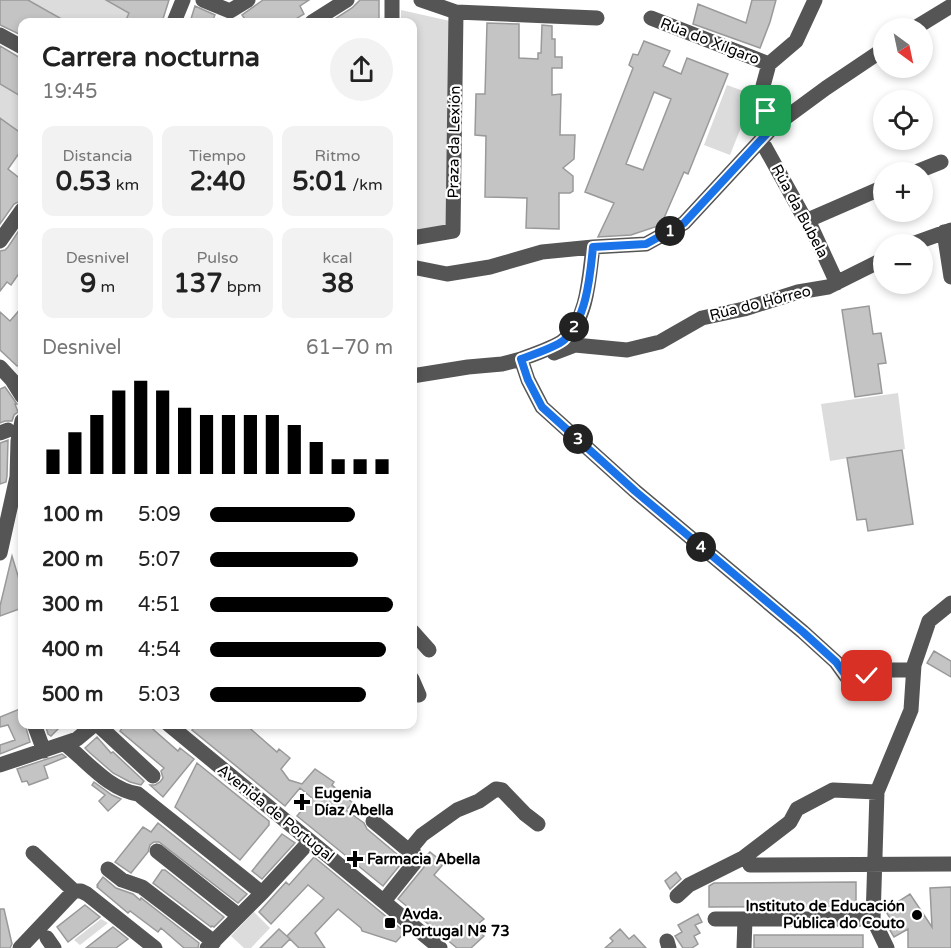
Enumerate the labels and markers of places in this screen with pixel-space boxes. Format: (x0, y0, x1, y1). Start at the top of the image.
pin (740, 85, 791, 136)
pin: 1 (655, 216, 685, 246)
pin: 2 (559, 312, 589, 342)
pin: 3 (563, 424, 593, 454)
pin: 4 (686, 532, 716, 562)
pin (841, 650, 892, 701)
place label: Eugenia Díaz Abella (314, 784, 394, 819)
marker: Eugenia Díaz Abella (295, 795, 309, 809)
place label: Farmacia Abella (367, 850, 480, 868)
marker: Farmacia Abella (348, 852, 362, 866)
place label: Instituto de Educación Pública do Couto (745, 897, 905, 932)
place label: Avda. Portugal Nº 73 (402, 905, 510, 941)
marker: Instituto de Educación Pública do Couto (910, 908, 924, 922)
marker: Avda. Portugal Nº 73 (383, 916, 397, 930)

